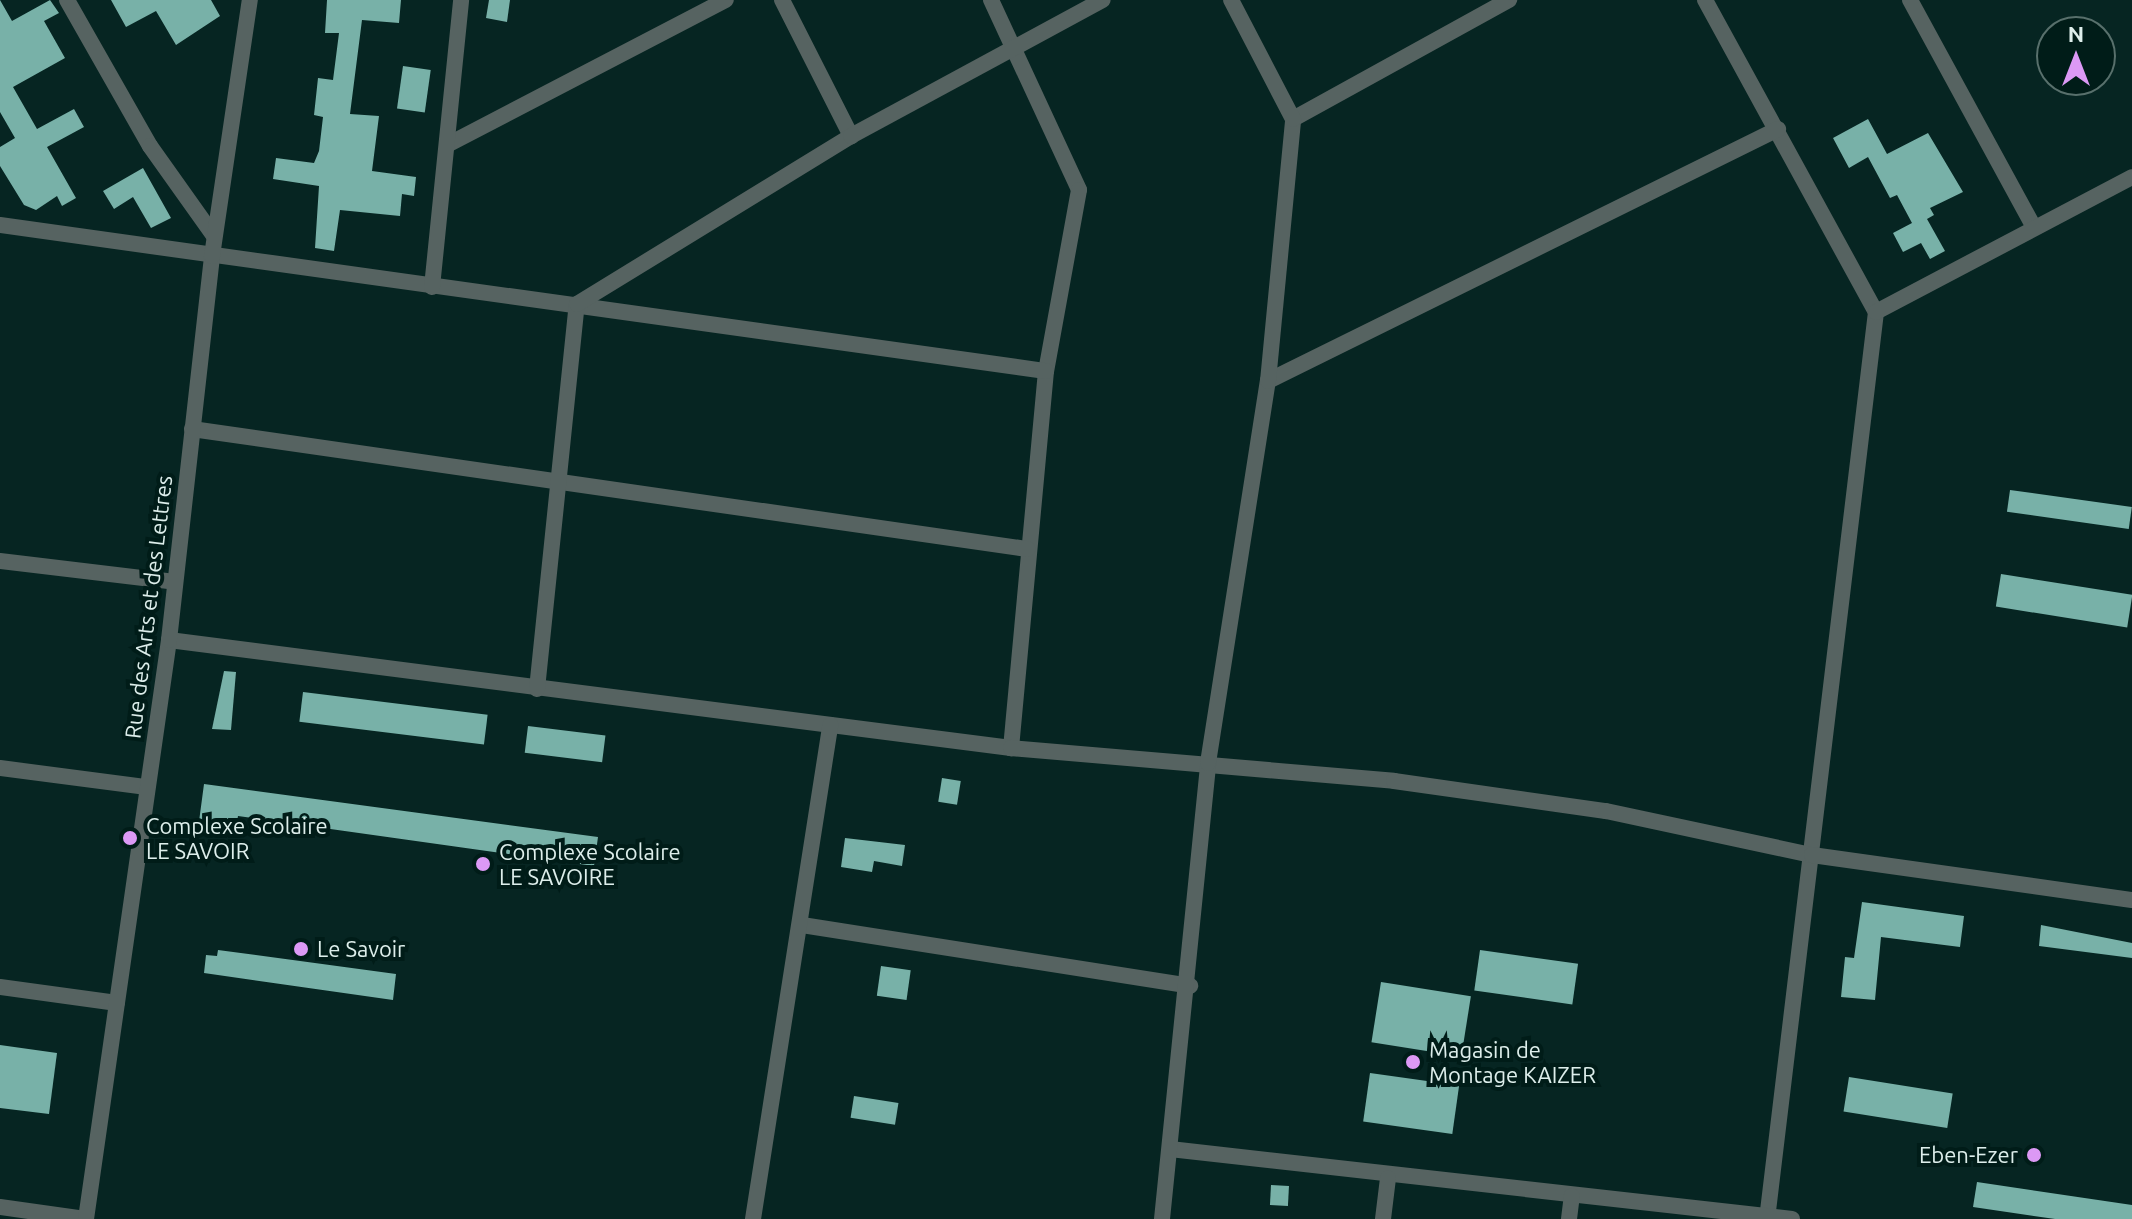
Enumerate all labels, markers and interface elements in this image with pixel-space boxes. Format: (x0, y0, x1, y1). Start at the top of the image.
north arrow (2036, 16, 2116, 96)
text: N (2068, 21, 2084, 46)
street label: Rue des Arts et des Lettres (119, 474, 177, 740)
place label: Complexe Scolaire LE SAVOIR (146, 812, 328, 864)
marker: Complexe Scolaire LE SAVOIR (121, 829, 139, 847)
place label: Complexe Scolaire LE SAVOIRE (499, 838, 681, 890)
marker: Complexe Scolaire LE SAVOIRE (474, 855, 492, 873)
place label: Le Savoir (317, 936, 405, 962)
marker: Le Savoir (292, 940, 310, 958)
place label: Magasin de Montage KAIZER (1429, 1036, 1596, 1088)
marker: Magasin de Montage KAIZER (1404, 1053, 1422, 1071)
place label: Eben-Ezer (1919, 1142, 2018, 1168)
marker: Eben-Ezer (2025, 1146, 2043, 1164)

